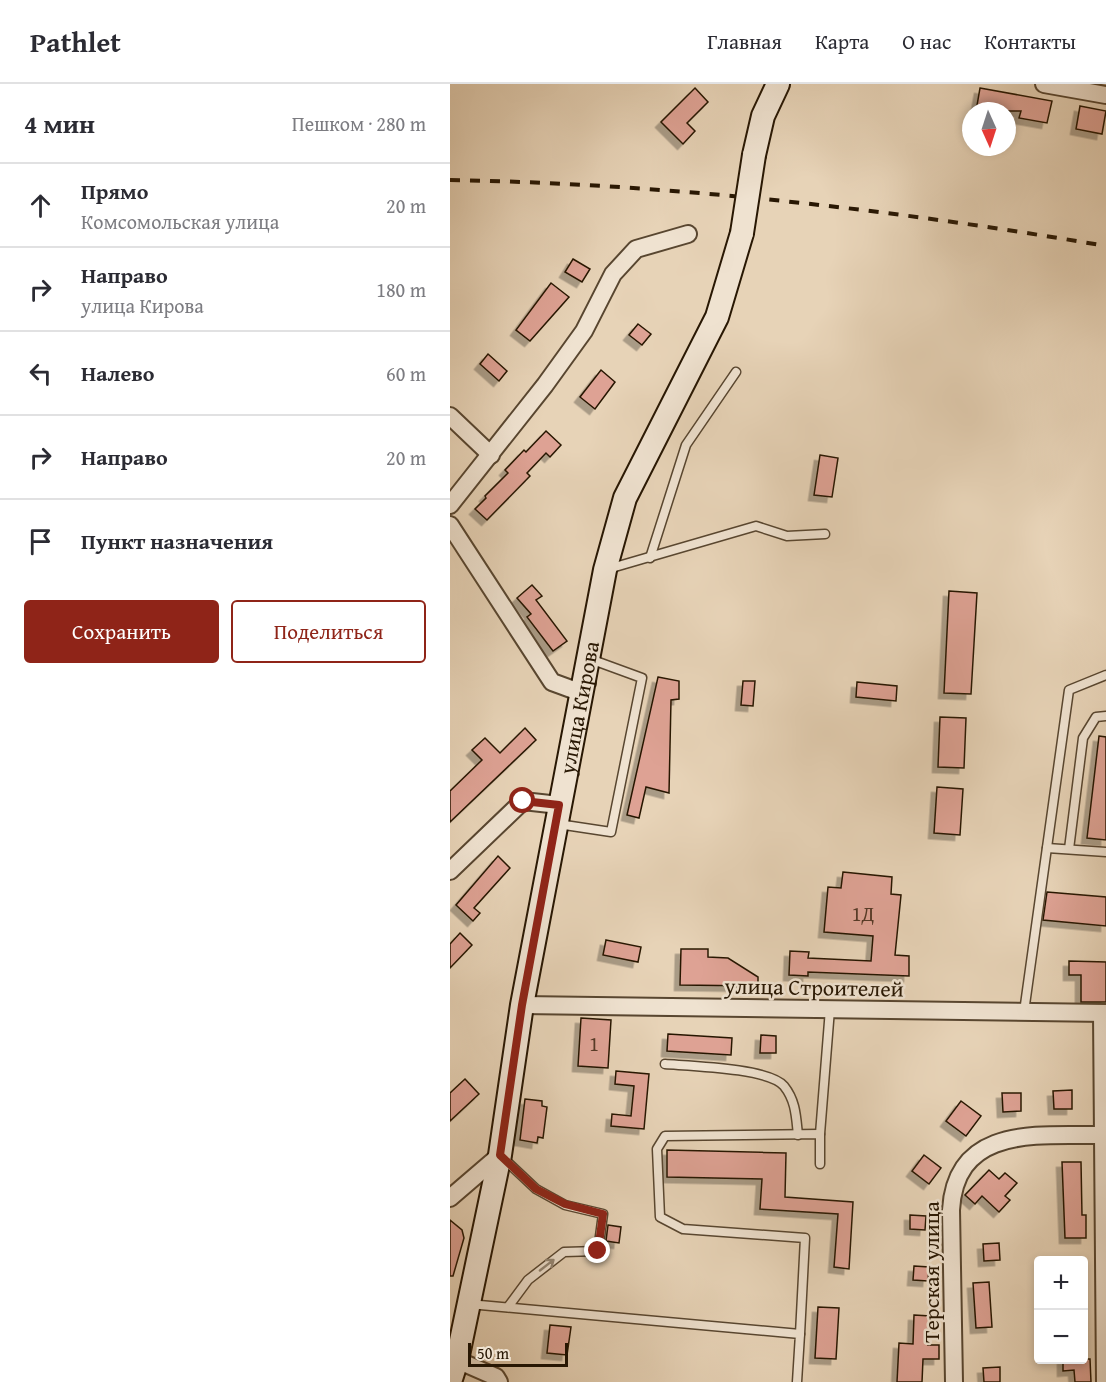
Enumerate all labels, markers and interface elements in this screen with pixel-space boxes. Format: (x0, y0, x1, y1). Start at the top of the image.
text: Pathlet (30, 21, 121, 62)
text: Главная (707, 26, 782, 57)
text: Карта (815, 26, 869, 57)
text: О нас (902, 26, 951, 57)
text: Контакты (984, 26, 1076, 57)
north arrow (962, 102, 1016, 156)
text: 4 мин (24, 104, 95, 143)
text: Пешком · 280 m (292, 109, 426, 138)
text: Прямо (81, 175, 148, 207)
icon: ahead (24, 189, 57, 222)
text: 20 m (386, 191, 426, 220)
text: Комсомольская улица (81, 207, 279, 236)
text: Направо (81, 259, 168, 291)
icon: right (24, 273, 57, 306)
text: 180 m (376, 275, 426, 304)
text: улица Кирова (81, 291, 204, 320)
icon: left (24, 357, 57, 390)
text: Налево (81, 357, 154, 389)
text: 60 m (386, 359, 426, 388)
icon: right (24, 441, 57, 474)
text: Направо (81, 441, 168, 473)
text: 20 m (386, 443, 426, 472)
icon: arrive (24, 525, 57, 558)
text: Пункт назначения (81, 525, 273, 557)
button: Сохранить (24, 600, 219, 663)
button: Поделиться (231, 600, 426, 663)
street label: улица Кирова (550, 638, 607, 778)
route start (509, 787, 535, 813)
house number: 1Д (852, 899, 874, 928)
street label: улица Строителей (723, 969, 904, 1005)
house number: 1 (589, 1029, 599, 1058)
street label: Терская улица (915, 1201, 947, 1343)
route end (584, 1237, 610, 1263)
map controls (1034, 1256, 1088, 1364)
button: + (1034, 1256, 1088, 1310)
one-way arrow (539, 1258, 555, 1271)
button: − (1034, 1310, 1088, 1364)
scale bar (468, 1340, 568, 1368)
text: 50 m (477, 1341, 509, 1365)

